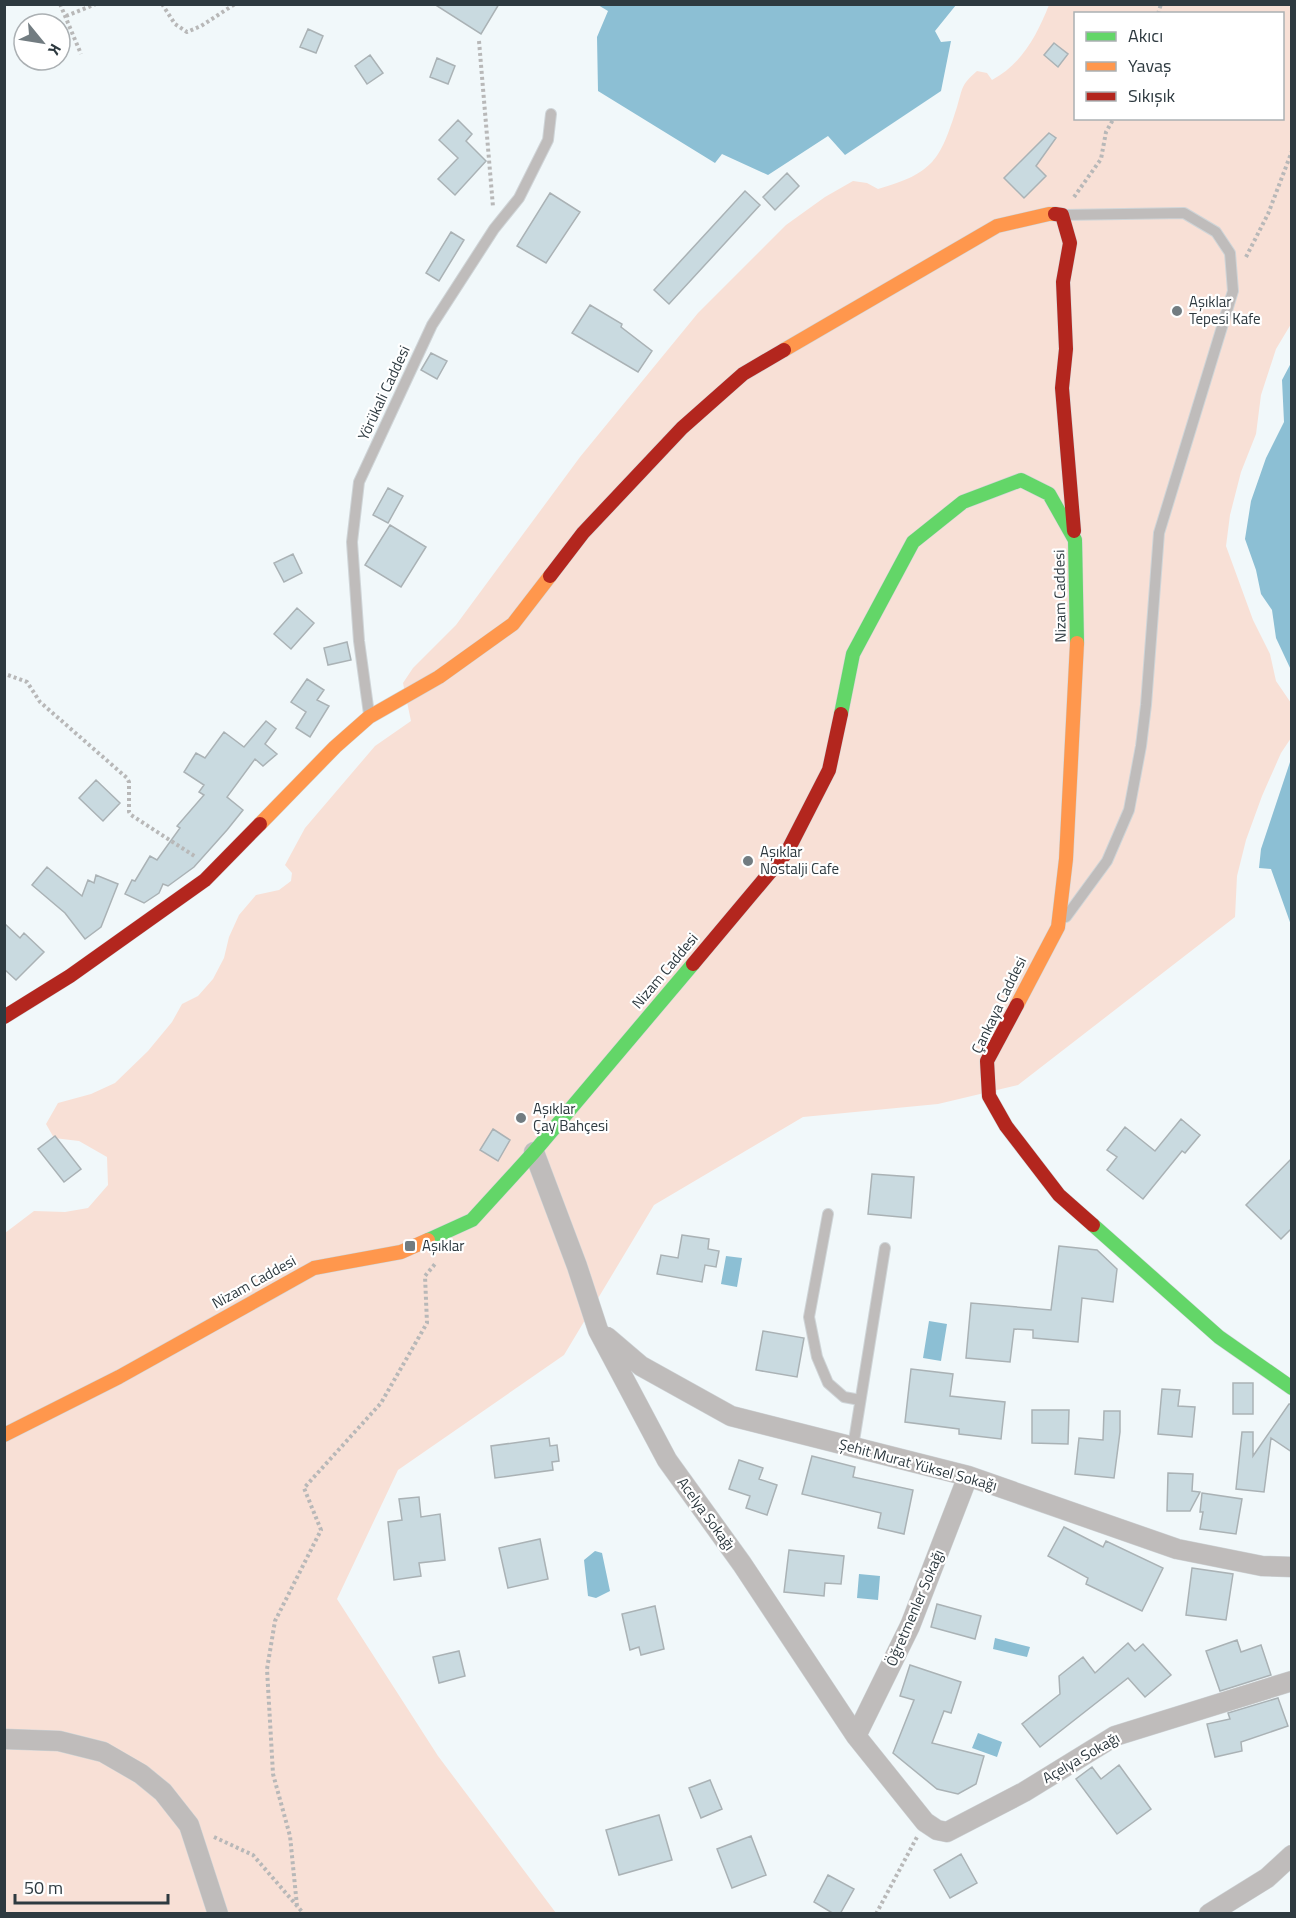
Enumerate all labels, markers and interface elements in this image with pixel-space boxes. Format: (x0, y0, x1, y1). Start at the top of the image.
north arrow (12, 12, 72, 72)
legend (1074, 12, 1284, 120)
text: Akıcı (1128, 22, 1163, 49)
text: K (42, 39, 68, 60)
text: Yavaş (1128, 52, 1171, 79)
text: Sıkışık (1128, 82, 1176, 109)
place label: Aşıklar Tepesi Kafe (1189, 290, 1261, 330)
marker: Aşıklar Tepesi Kafe (1170, 304, 1184, 318)
street label: Yörükali Caddesi (352, 342, 416, 444)
street label: Nizam Caddesi (1047, 549, 1072, 643)
place label: Aşıklar Nostalji Cafe (760, 840, 839, 880)
marker: Aşıklar Nostalji Cafe (741, 854, 755, 868)
street label: Nizam Caddesi (626, 928, 703, 1014)
street label: Çankaya Caddesi (965, 952, 1032, 1057)
place label: Aşıklar Çay Bahçesi (533, 1097, 608, 1137)
marker: Aşıklar Çay Bahçesi (514, 1111, 528, 1125)
place label: Aşıklar (422, 1234, 465, 1257)
marker: Aşıklar (403, 1239, 417, 1253)
street label: Nizam Caddesi (208, 1249, 300, 1314)
street label: Şehit Murat Yüksel Sokağı (837, 1432, 1000, 1497)
street label: Acelya Sokağı (672, 1472, 741, 1555)
street label: Öğretmenler Sokağı (880, 1546, 950, 1670)
street label: Açelya Sokağı (1038, 1726, 1124, 1789)
scale bar (15, 1867, 168, 1905)
text: 50 m (24, 1874, 63, 1901)

